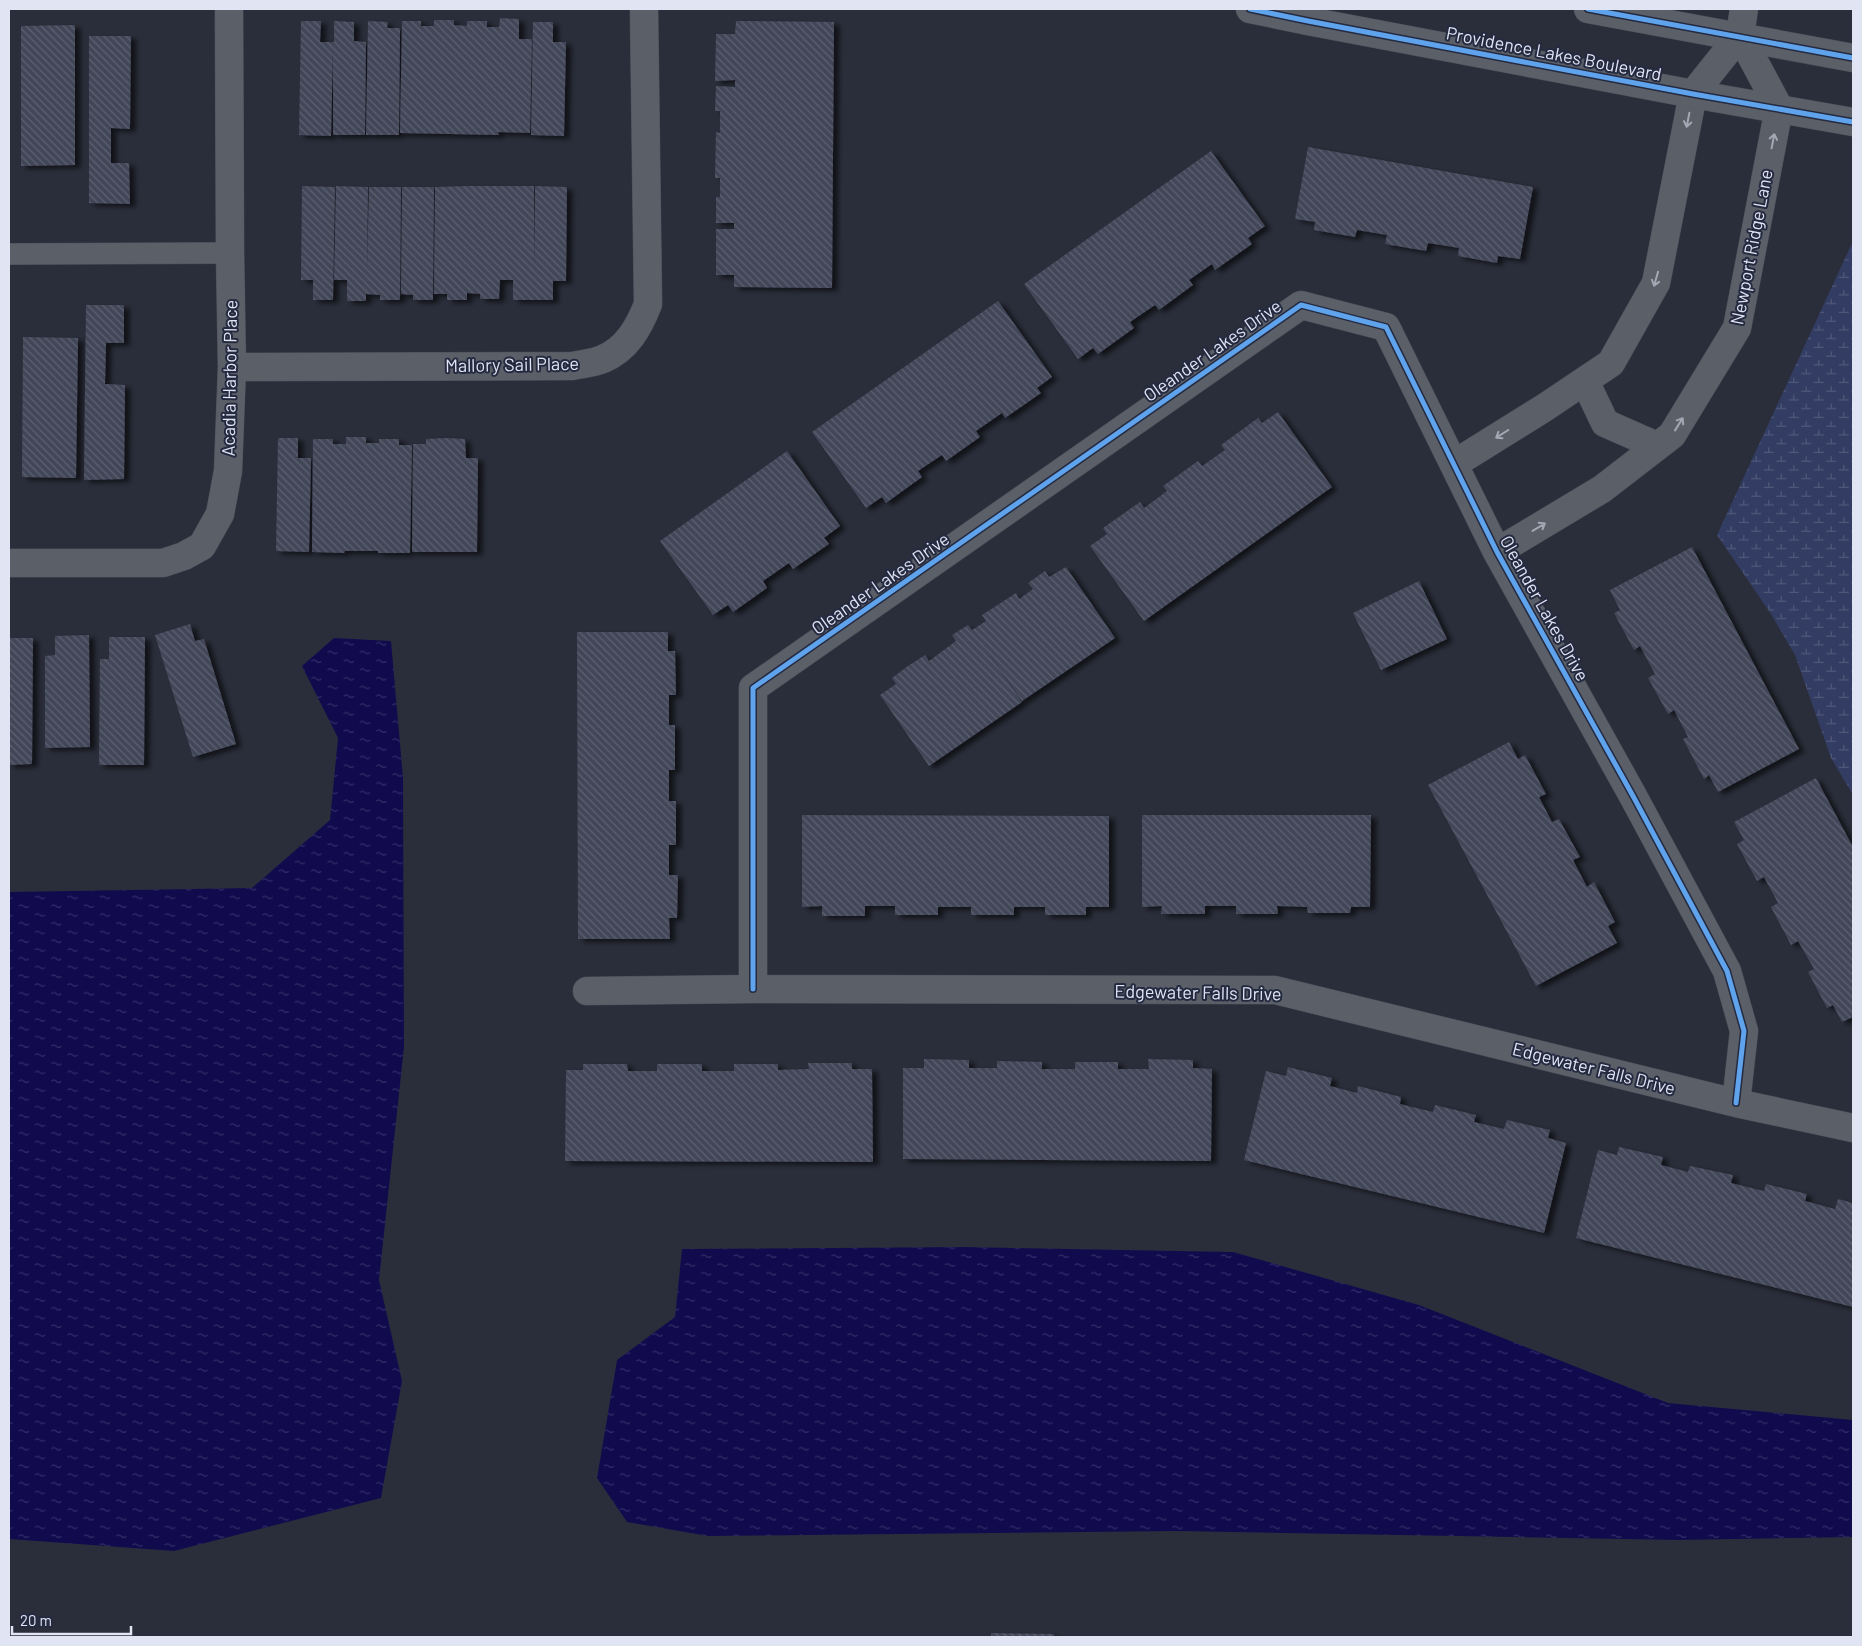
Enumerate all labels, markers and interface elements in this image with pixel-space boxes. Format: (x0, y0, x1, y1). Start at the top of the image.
street label: Providence Lakes Boulevard (1444, 21, 1664, 85)
one-way arrow (1683, 111, 1692, 127)
one-way arrow (1768, 134, 1778, 150)
street label: Newport Ridge Lane (1725, 167, 1777, 327)
one-way arrow (1651, 271, 1660, 287)
street label: Oleander Lakes Drive (1139, 294, 1285, 406)
street label: Acadia Harbor Place (217, 300, 241, 456)
street label: Mallory Sail Place (445, 352, 579, 376)
one-way arrow (1674, 417, 1684, 431)
one-way arrow (1496, 429, 1510, 439)
one-way arrow (1531, 522, 1545, 532)
street label: Oleander Lakes Drive (807, 527, 953, 639)
street label: Oleander Lakes Drive (1496, 531, 1594, 685)
street label: Edgewater Falls Drive (1114, 980, 1282, 1004)
street label: Edgewater Falls Drive (1510, 1037, 1678, 1099)
scale bar (12, 1604, 131, 1636)
text: 20 m (20, 1611, 52, 1629)

